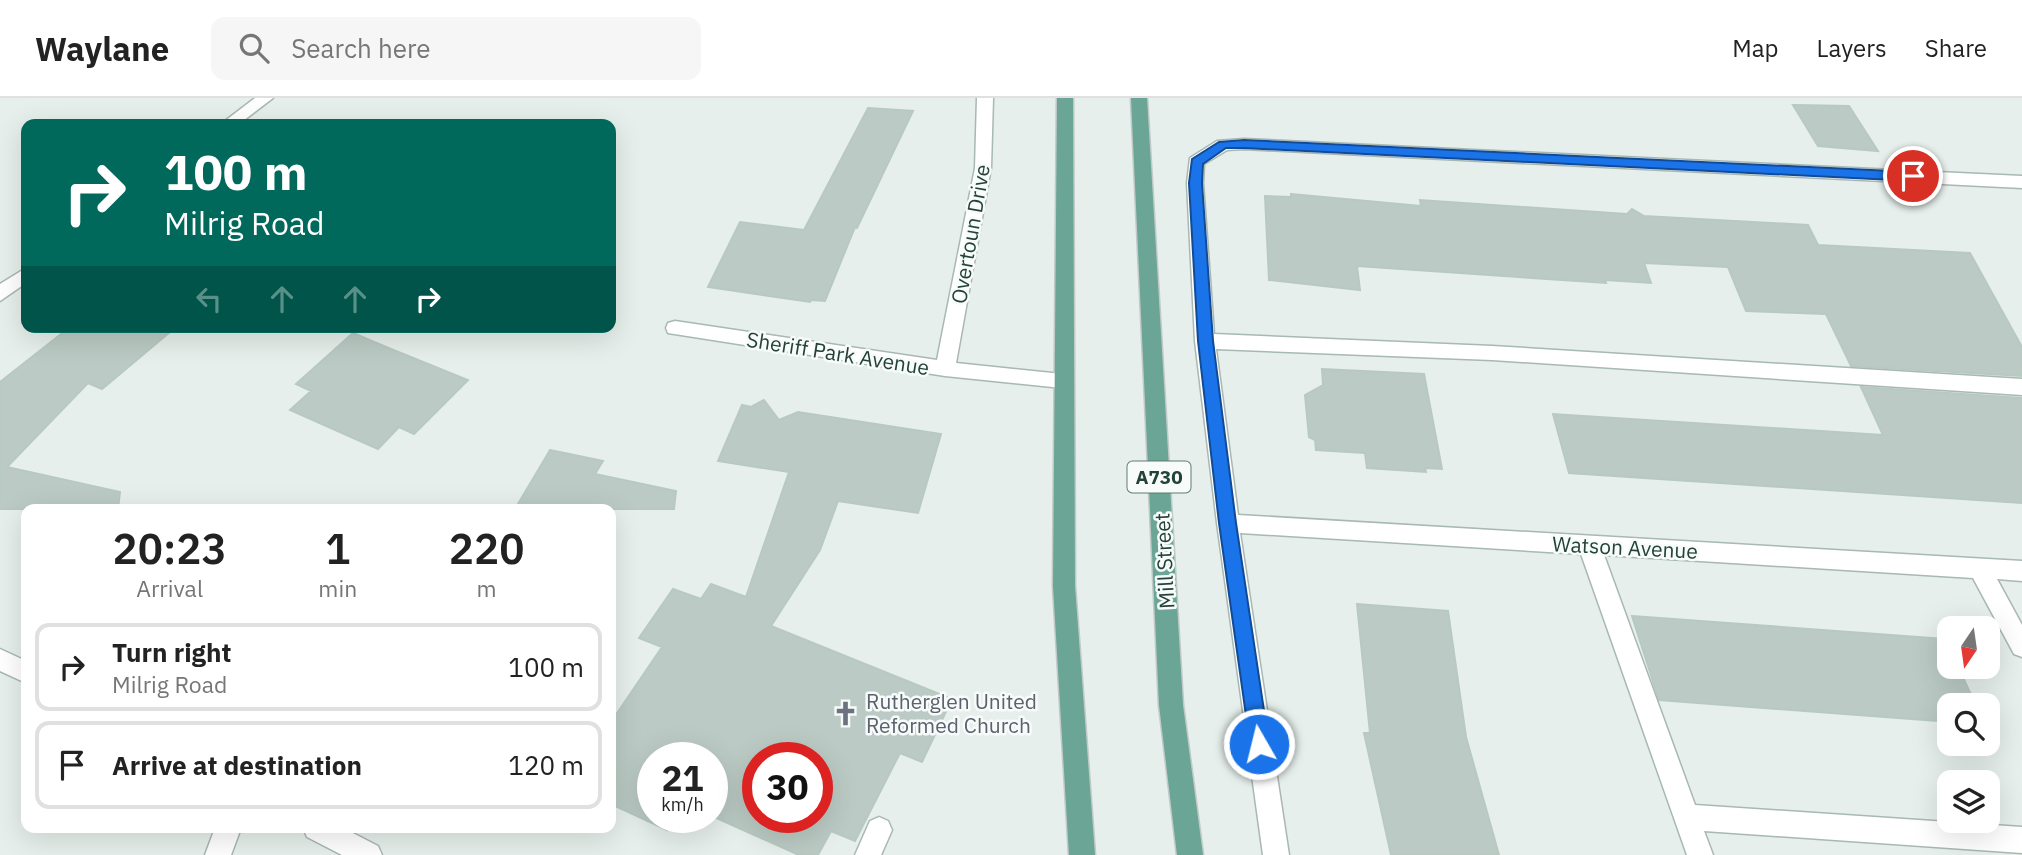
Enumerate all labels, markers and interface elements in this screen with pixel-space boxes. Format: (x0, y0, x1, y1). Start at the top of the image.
search box (211, 17, 701, 80)
text: Waylane (35, 27, 169, 70)
icon: search (235, 29, 273, 67)
text: Search here (291, 31, 431, 65)
text: Map (1732, 32, 1779, 64)
text: Layers (1817, 32, 1887, 64)
text: Share (1925, 32, 1987, 64)
text: 100 m (164, 140, 308, 203)
pin (1883, 146, 1943, 206)
icon: right (49, 147, 140, 238)
icon: arrive (1894, 157, 1932, 195)
street label: Overtoun Drive (944, 162, 996, 306)
text: Milrig Road (164, 202, 324, 244)
icon: left (190, 280, 228, 318)
icon: ahead (263, 280, 301, 318)
icon: ahead (336, 280, 374, 318)
icon: right (409, 280, 447, 318)
street label: Sheriff Park Avenue (745, 325, 931, 381)
road number: A730 (1128, 462, 1190, 492)
street label: Mill Street (1148, 512, 1180, 610)
text: 20:23 (113, 521, 227, 576)
text: 1 (325, 521, 350, 576)
text: 220 (449, 521, 524, 576)
street label: Watson Avenue (1551, 529, 1699, 565)
text: Arrival (136, 573, 203, 603)
text: min (318, 573, 357, 603)
text: m (477, 573, 497, 603)
north arrow (1937, 616, 2000, 679)
map controls (1937, 616, 2000, 833)
text: Turn right (112, 635, 231, 669)
icon: right (53, 648, 91, 686)
text: 100 m (508, 650, 584, 684)
text: Milrig Road (112, 669, 227, 699)
place label: Rutherglen United Reformed Church (866, 687, 1037, 739)
button: search (1937, 693, 2000, 756)
church icon: Rutherglen United Reformed Church (832, 699, 860, 727)
position arrow (1222, 707, 1296, 781)
speed limit sign: 30 (742, 742, 833, 833)
icon: arrive (53, 746, 91, 784)
text: Arrive at destination (112, 748, 362, 782)
text: 120 m (508, 748, 584, 782)
text: 21 (661, 755, 704, 801)
button: layers (1937, 770, 2000, 833)
text: km/h (661, 793, 704, 816)

